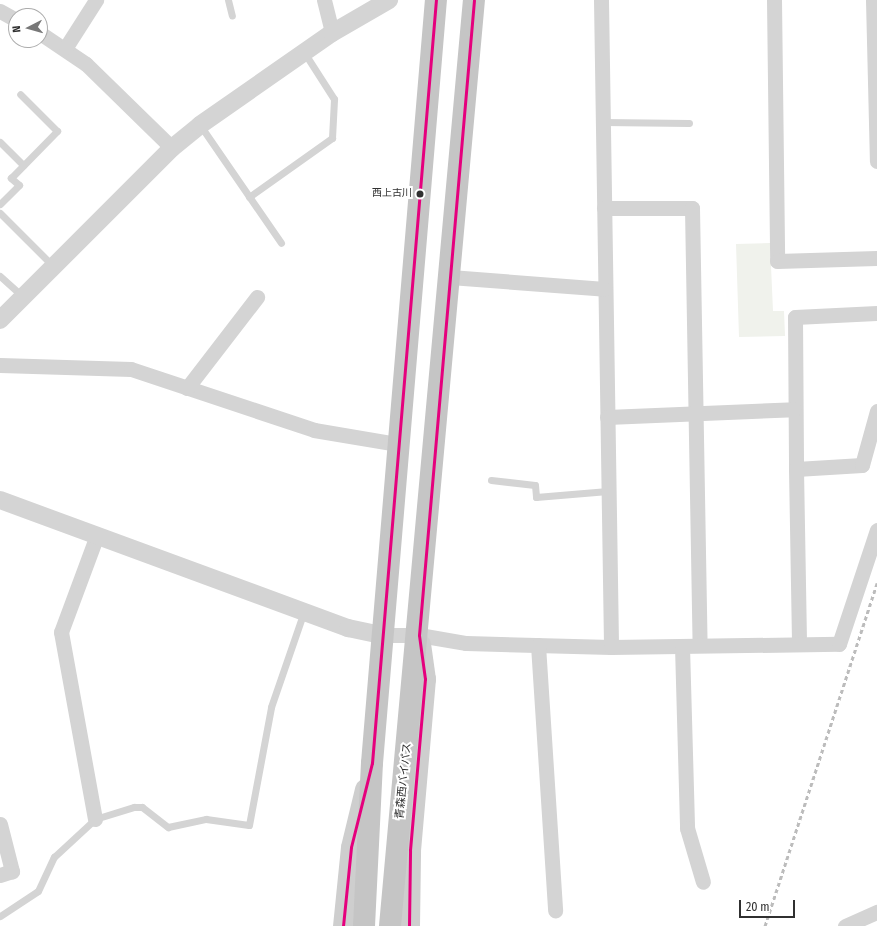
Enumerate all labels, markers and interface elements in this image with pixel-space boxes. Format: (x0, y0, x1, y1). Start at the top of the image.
north arrow (8, 8, 48, 48)
text: N (10, 25, 23, 33)
place label: 西上古川 (372, 188, 412, 200)
marker: 西上古川 (415, 189, 425, 199)
street label: 青森西バイパス (393, 742, 415, 820)
scale bar (741, 892, 797, 918)
text: 20 m (746, 900, 770, 914)

